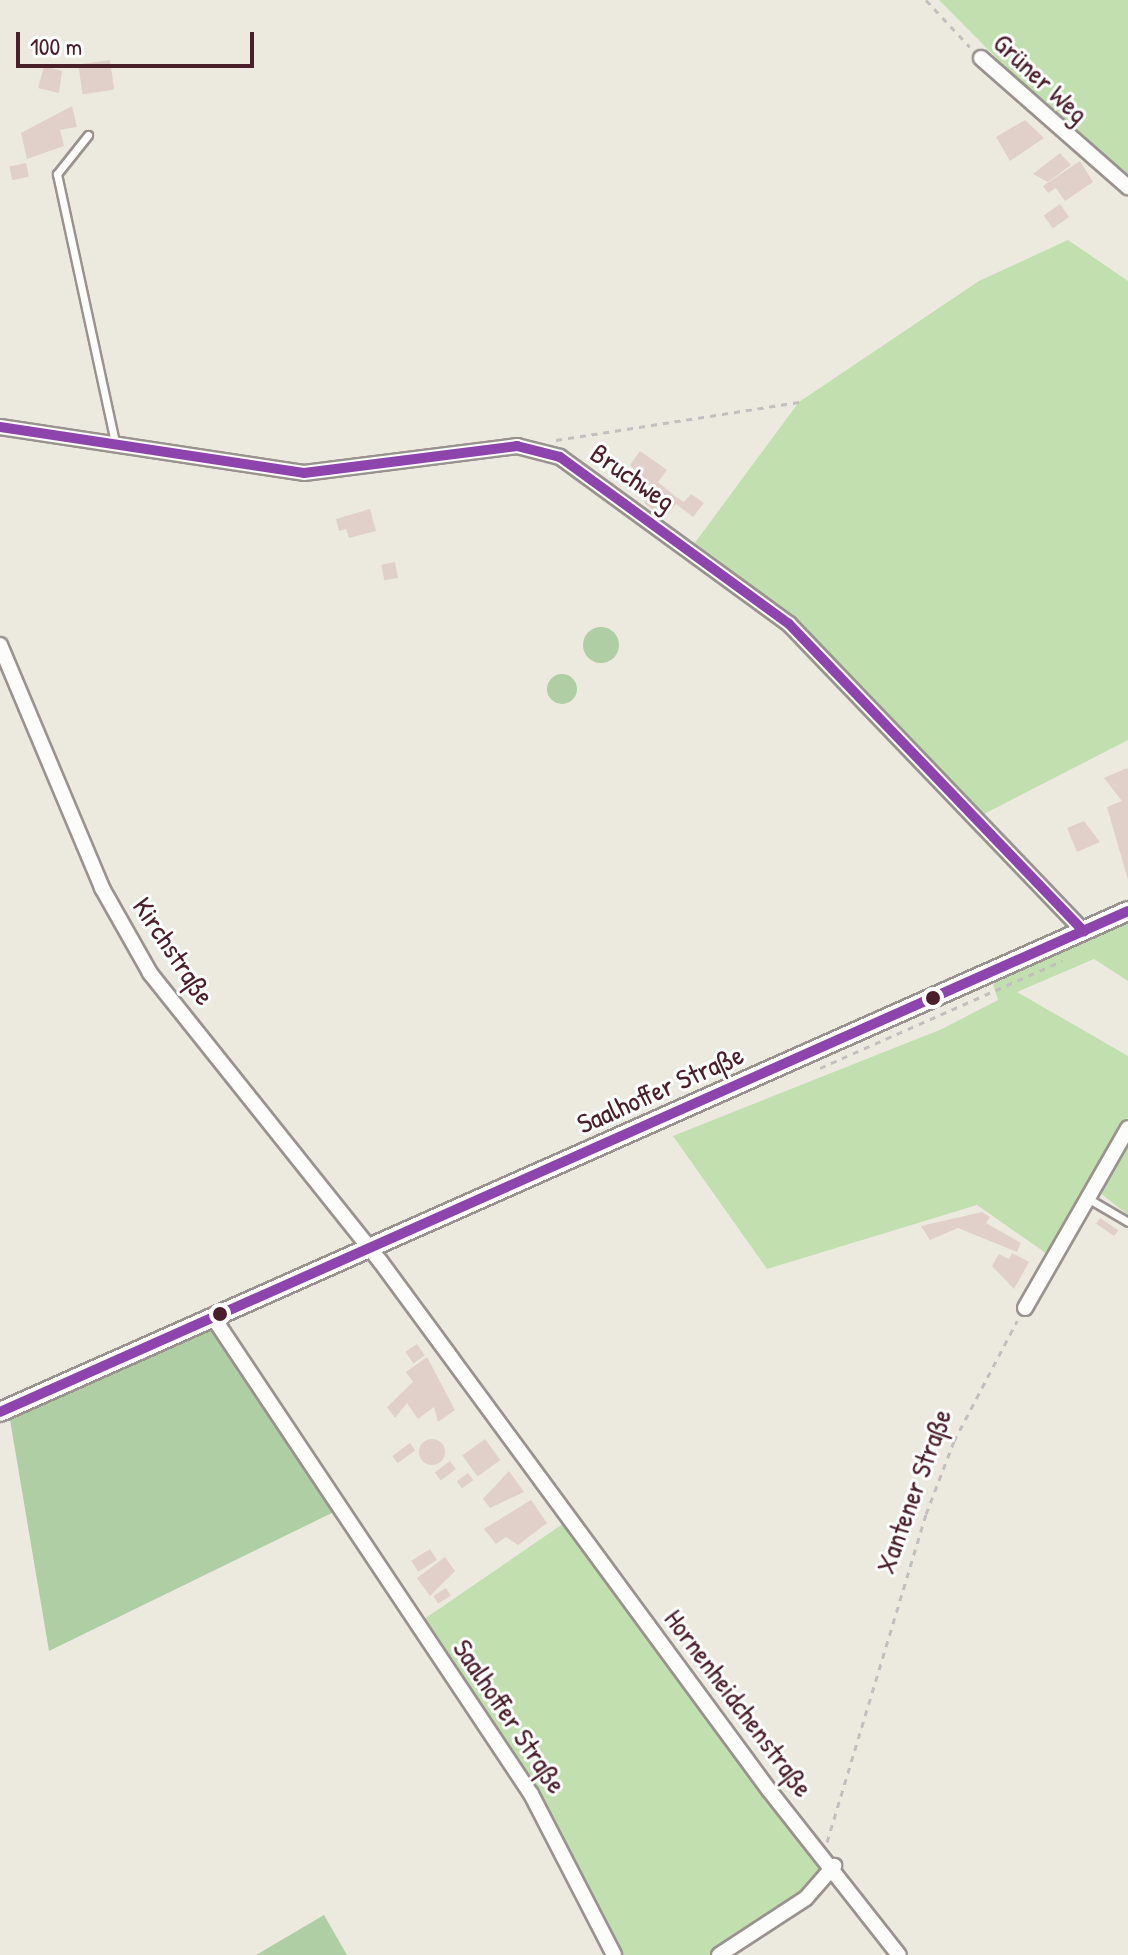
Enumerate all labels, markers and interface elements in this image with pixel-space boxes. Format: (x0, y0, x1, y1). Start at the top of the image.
scale bar (20, 16, 258, 66)
street label: Grüner Weg (987, 26, 1095, 130)
text: 100 m (30, 30, 82, 62)
street label: Bruchweg (584, 436, 682, 518)
street label: Kirchstraße (126, 891, 222, 1011)
unlabelled marker (925, 990, 941, 1006)
street label: Saalhoffer Straße (572, 1037, 748, 1141)
unlabelled marker (212, 1306, 228, 1322)
street label: Xantener Straße (868, 1404, 958, 1578)
street label: Hornenheidchenstraße (657, 1603, 821, 1803)
street label: Saalhoffer Straße (446, 1633, 574, 1799)

